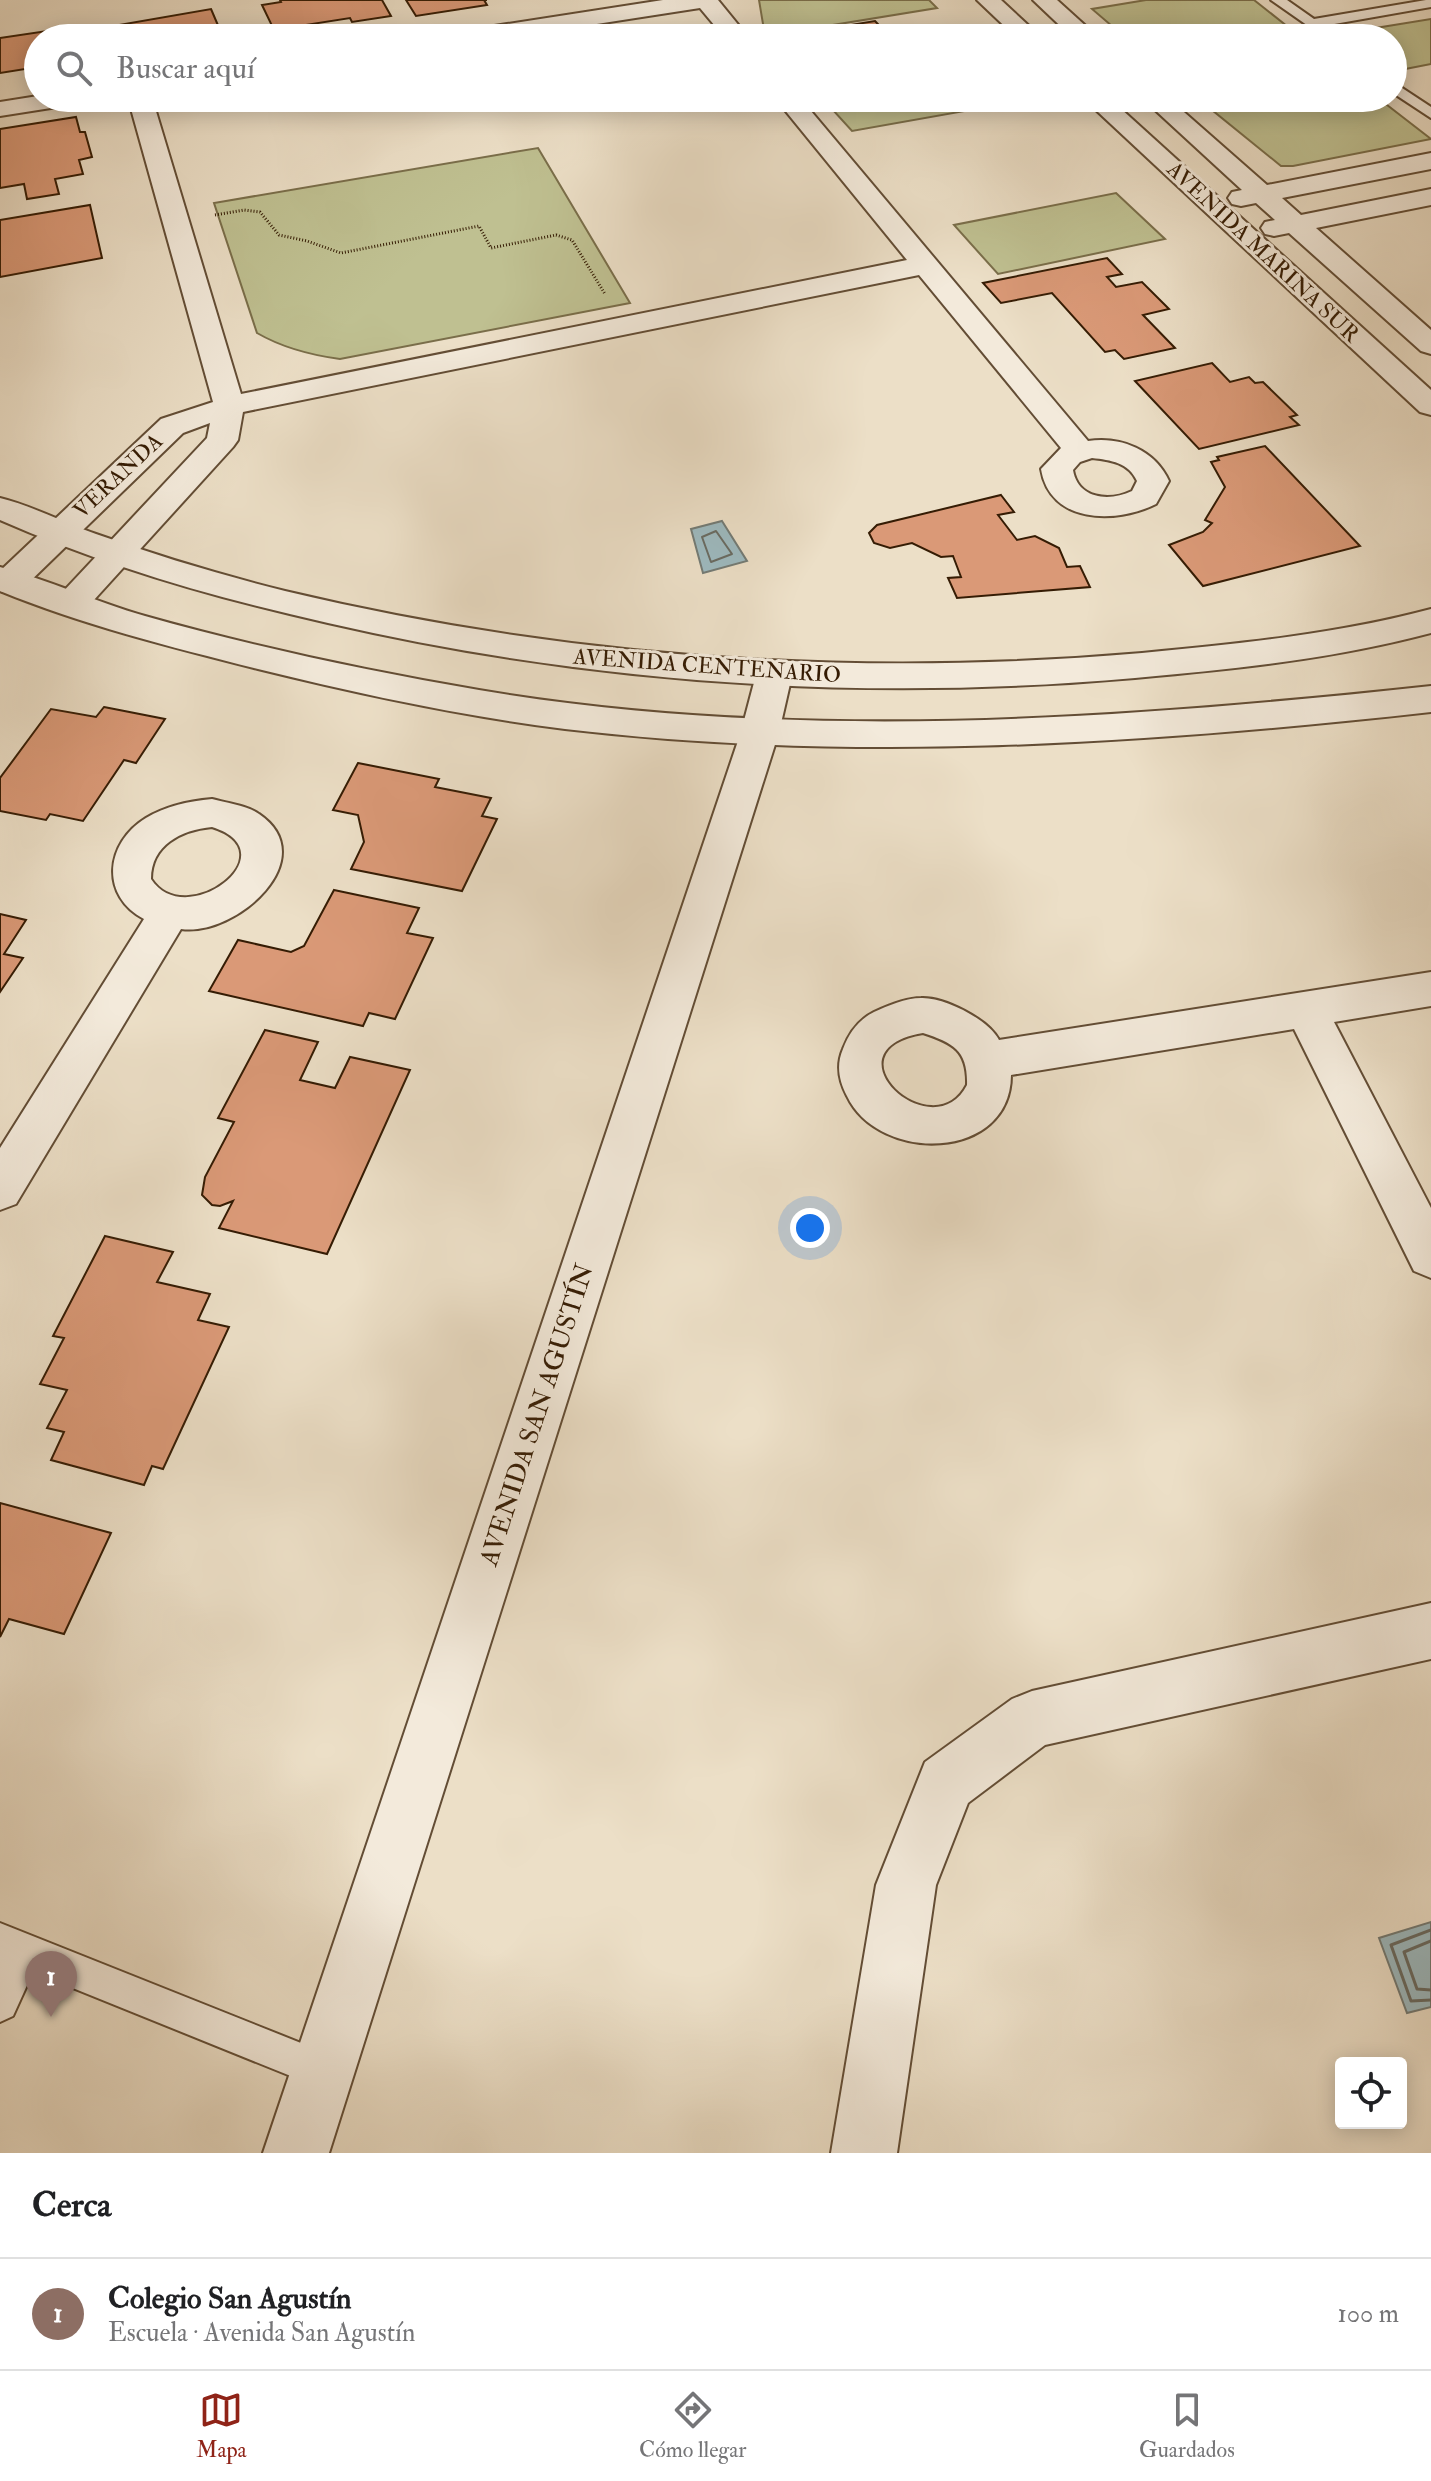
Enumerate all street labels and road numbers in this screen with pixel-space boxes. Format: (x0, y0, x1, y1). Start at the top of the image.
street label: AVENIDA MARINA SUR (1160, 155, 1366, 349)
street label: VERANDA (67, 427, 169, 525)
street label: AVENIDA CENTENARIO (571, 643, 842, 689)
street label: AVENIDA SAN AGUSTÍN (471, 1259, 601, 1571)

